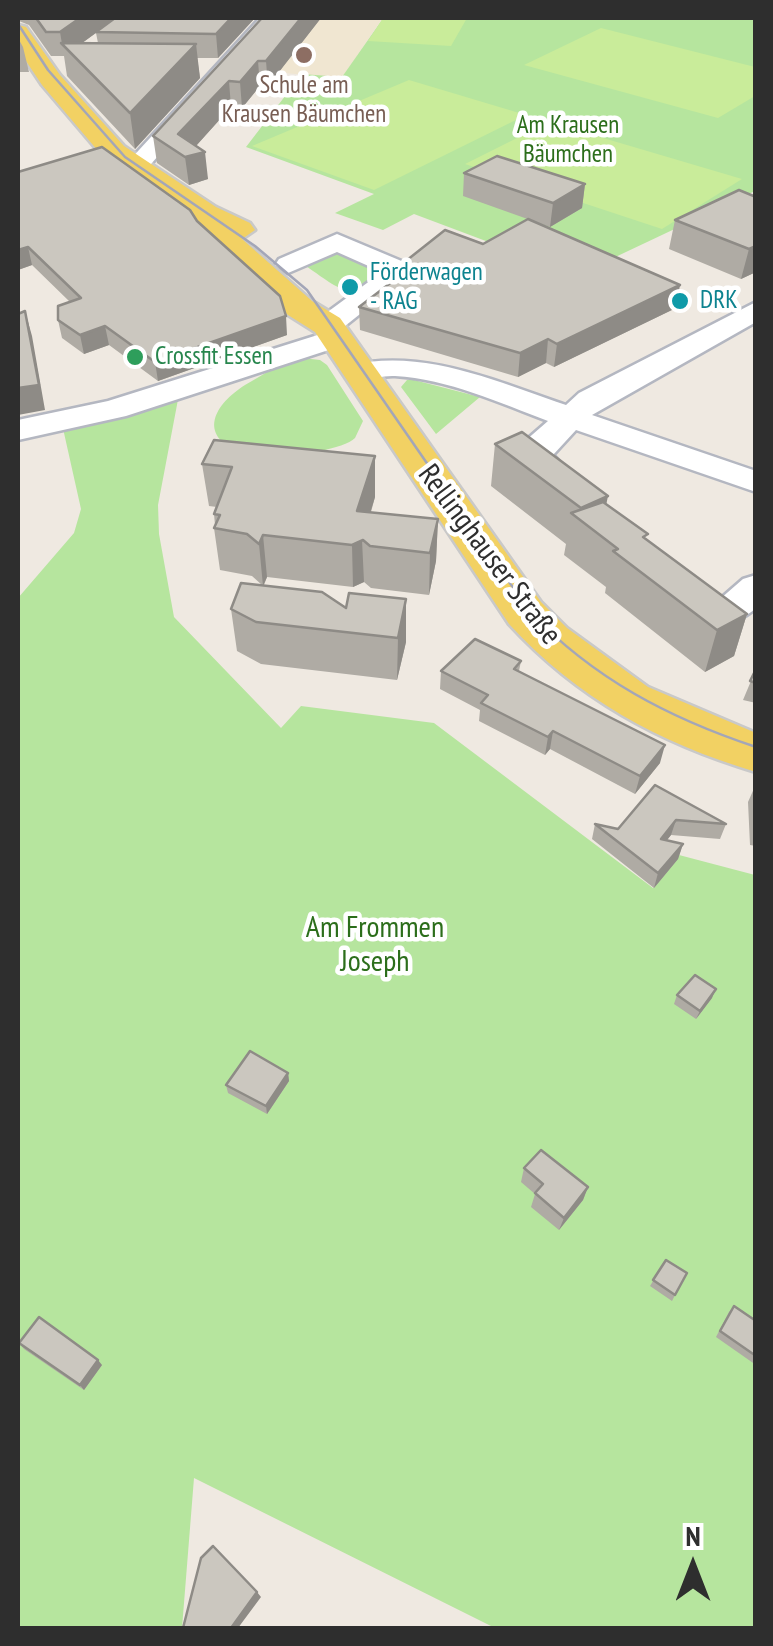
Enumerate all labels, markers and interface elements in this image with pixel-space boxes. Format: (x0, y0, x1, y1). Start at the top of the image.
marker: Schule am Krausen Bäumchen (293, 44, 315, 66)
place label: Schule am Krausen Bäumchen (222, 71, 386, 130)
park label: Am Krausen Bäumchen (517, 111, 619, 170)
place label: Förderwagen - RAG (370, 258, 483, 317)
marker: Förderwagen - RAG (339, 276, 361, 298)
place label: DRK (700, 286, 737, 316)
marker: DRK (669, 290, 691, 312)
place label: Crossfit Essen (155, 342, 273, 372)
marker: Crossfit Essen (124, 346, 146, 368)
street label: Rellinghauser Straße (410, 458, 568, 652)
park label: Am Frommen Joseph (306, 910, 444, 980)
north arrow (643, 1516, 743, 1616)
text: N (685, 1517, 701, 1554)

